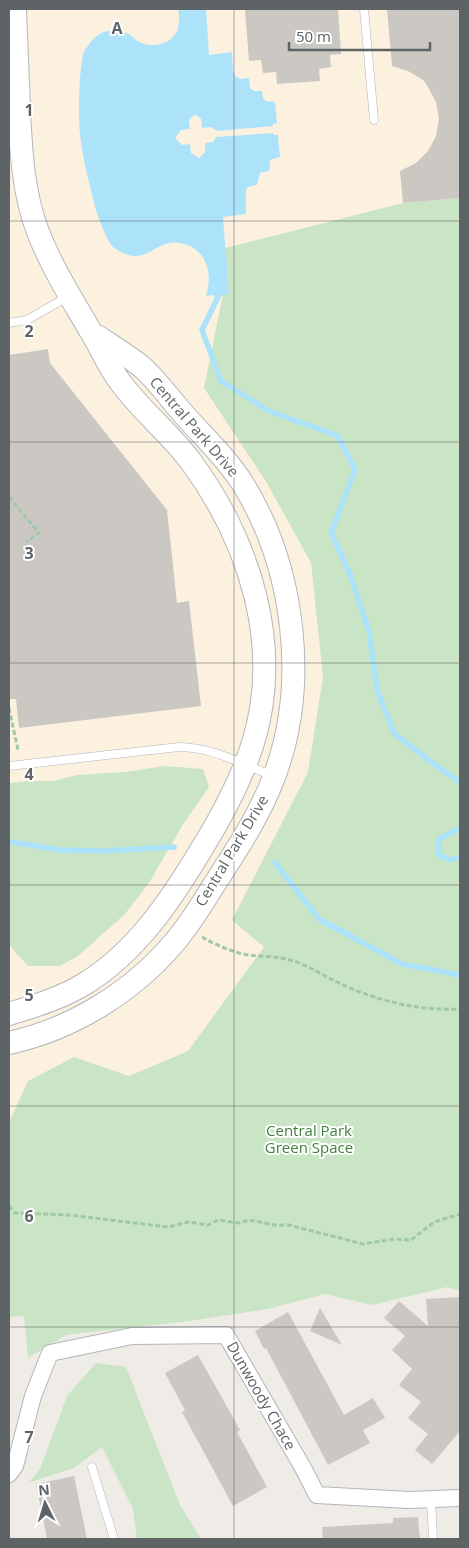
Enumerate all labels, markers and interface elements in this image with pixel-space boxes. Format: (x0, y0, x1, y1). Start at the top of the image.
text: A (111, 17, 123, 39)
scale bar (289, 20, 430, 52)
text: 50 m (296, 26, 331, 46)
text: 1 (24, 99, 34, 121)
text: 2 (24, 320, 34, 342)
street label: Central Park Drive (146, 372, 244, 481)
text: 3 (24, 542, 34, 564)
text: 4 (24, 763, 34, 785)
street label: Central Park Drive (190, 791, 272, 910)
text: 5 (24, 984, 34, 1006)
park label: Central Park Green Space (265, 1120, 353, 1157)
text: 6 (24, 1205, 34, 1227)
street label: Dunwoody Chace (223, 1338, 301, 1453)
text: 7 (24, 1426, 34, 1448)
north arrow (20, 1478, 70, 1528)
text: N (37, 1480, 50, 1500)

